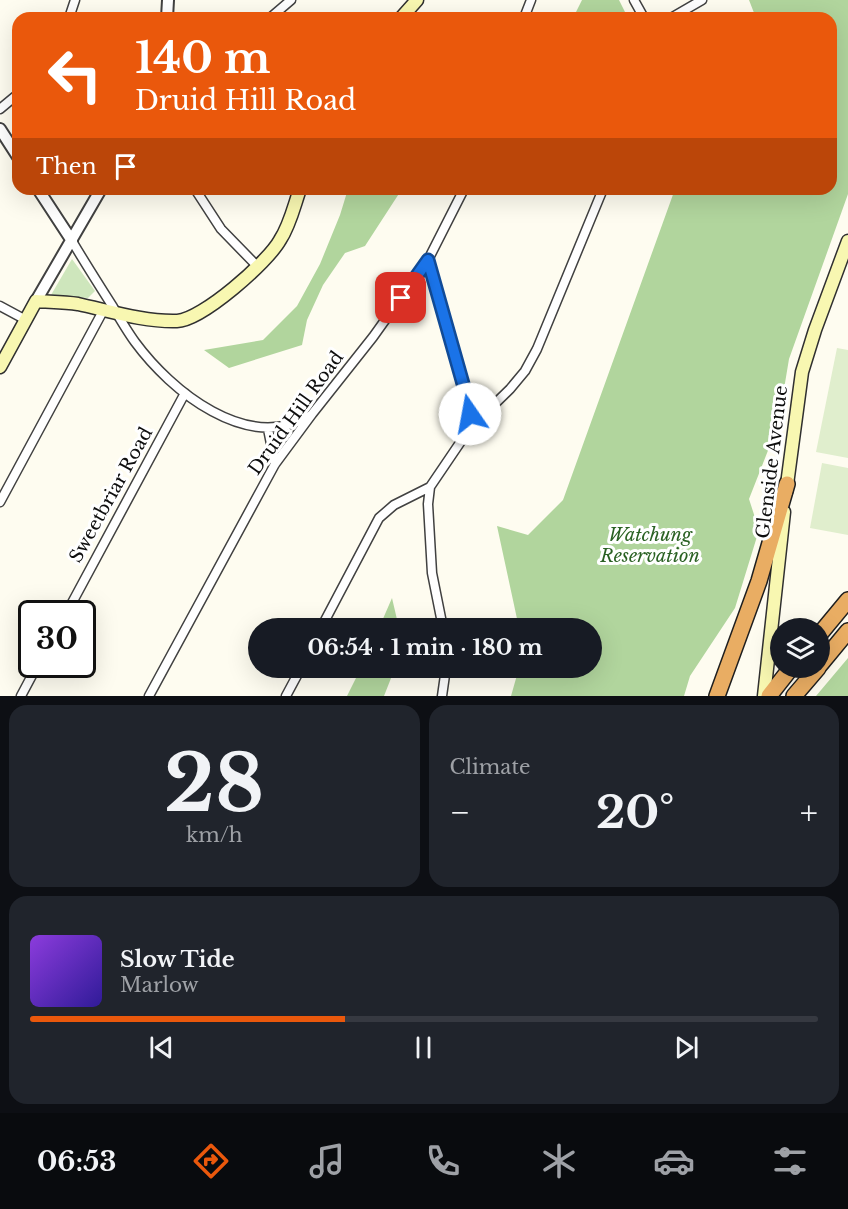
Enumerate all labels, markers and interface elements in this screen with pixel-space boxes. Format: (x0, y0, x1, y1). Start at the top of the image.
text: 140 m (135, 32, 271, 84)
icon: left (36, 36, 114, 114)
text: Druid Hill Road (135, 84, 356, 117)
icon: arrive (109, 150, 142, 183)
text: Then (36, 153, 97, 180)
pin (375, 272, 426, 323)
icon: arrive (384, 281, 417, 314)
street label: Druid Hill Road (244, 347, 348, 479)
position arrow (438, 382, 502, 446)
street label: Glenside Avenue (752, 384, 792, 540)
street label: Sweetbriar Road (65, 423, 157, 567)
park label: Watchung Reservation (599, 524, 700, 567)
speed limit sign: 30 (18, 600, 96, 678)
map controls (770, 618, 830, 678)
button: layers (770, 618, 830, 678)
text: 06:54 · 1 min · 180 m (307, 634, 543, 661)
text: 28 (164, 735, 264, 832)
text: Climate (450, 755, 530, 779)
text: 20° (596, 784, 674, 840)
text: − (450, 792, 470, 833)
text: + (800, 792, 818, 833)
text: km/h (186, 823, 243, 847)
text: Slow Tide (120, 946, 235, 973)
text: Marlow (120, 973, 199, 997)
icon: previous (145, 1031, 178, 1064)
icon: pause (407, 1031, 440, 1064)
icon: next (670, 1031, 703, 1064)
icon: directions (190, 1140, 232, 1182)
icon: music (306, 1140, 348, 1182)
icon: phone (422, 1140, 464, 1182)
icon: climate (538, 1140, 580, 1182)
icon: car (653, 1140, 695, 1182)
icon: filters (769, 1140, 811, 1182)
text: 06:53 (37, 1145, 116, 1178)

